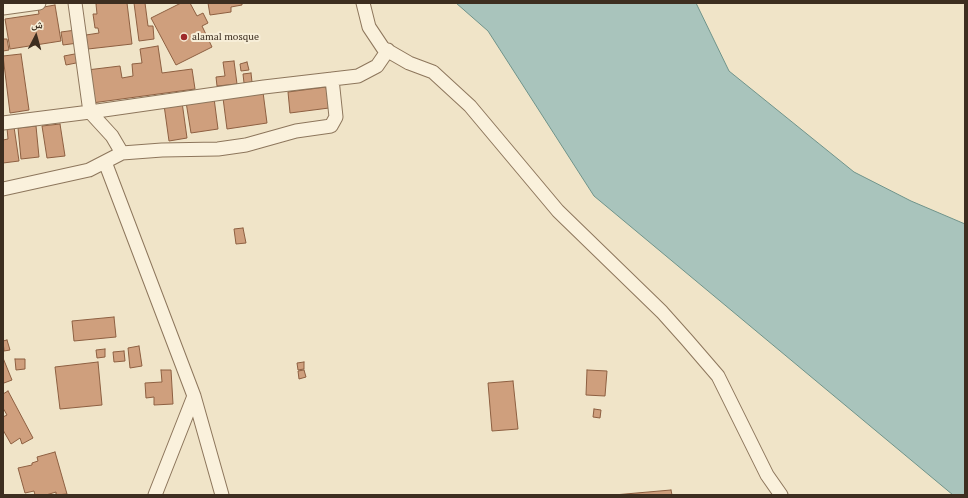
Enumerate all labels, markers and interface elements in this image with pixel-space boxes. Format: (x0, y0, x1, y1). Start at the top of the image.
north arrow (16, 16, 56, 56)
text: ش (31, 16, 44, 32)
place label: alamal mosque (192, 31, 259, 43)
marker: alamal mosque (179, 32, 189, 42)

